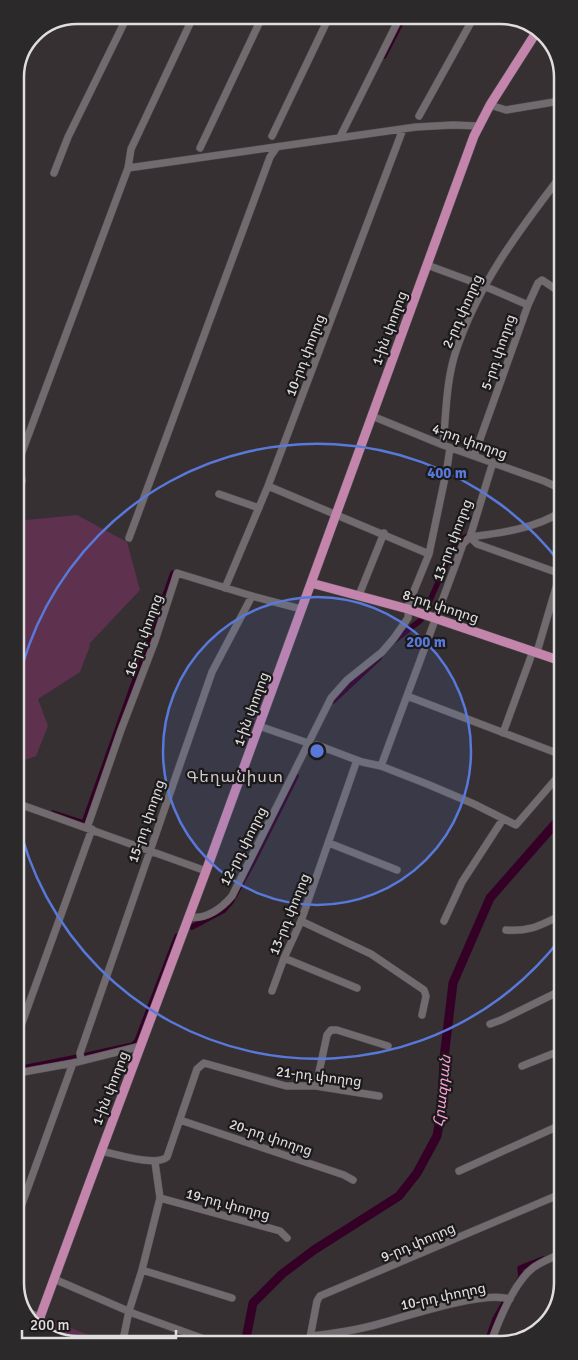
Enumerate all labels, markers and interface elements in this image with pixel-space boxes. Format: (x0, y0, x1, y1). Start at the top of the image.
street label: 2-րդ փողոց (439, 272, 486, 351)
street label: 1-ին փողոց (368, 289, 411, 368)
street label: 10-րդ փողոց (282, 312, 329, 399)
street label: 5-րդ փողոց (478, 312, 519, 392)
street label: 4-րդ փողոց (430, 420, 510, 463)
text: 400 m (427, 464, 467, 482)
street label: 13-րդ փողոց (429, 497, 476, 584)
street label: 8-րդ փողոց (401, 586, 481, 627)
street label: 16-րդ փողոց (121, 592, 166, 679)
text: 200 m (406, 633, 446, 651)
street label: 1-ին փողոց (230, 670, 273, 749)
centre of rings (308, 742, 326, 760)
district label: Գեղանիստ (186, 767, 284, 787)
street label: 15-րդ փողոց (124, 777, 169, 865)
street label: 12-րդ փողոց (216, 804, 271, 889)
street label: 13-րդ փողոց (265, 871, 314, 958)
street label: 1-ին փողոց (89, 1049, 132, 1128)
water label: Հրազդան (429, 1053, 455, 1128)
street label: 21-րդ փողոց (275, 1063, 363, 1090)
street label: 20-րդ փողոց (227, 1115, 315, 1160)
street label: 19-րդ փողոց (184, 1185, 272, 1224)
street label: 9-րդ փողոց (378, 1219, 458, 1266)
street label: 10-րդ փողոց (399, 1279, 487, 1314)
scale bar (22, 1308, 176, 1340)
text: 200 m (30, 1316, 70, 1334)

